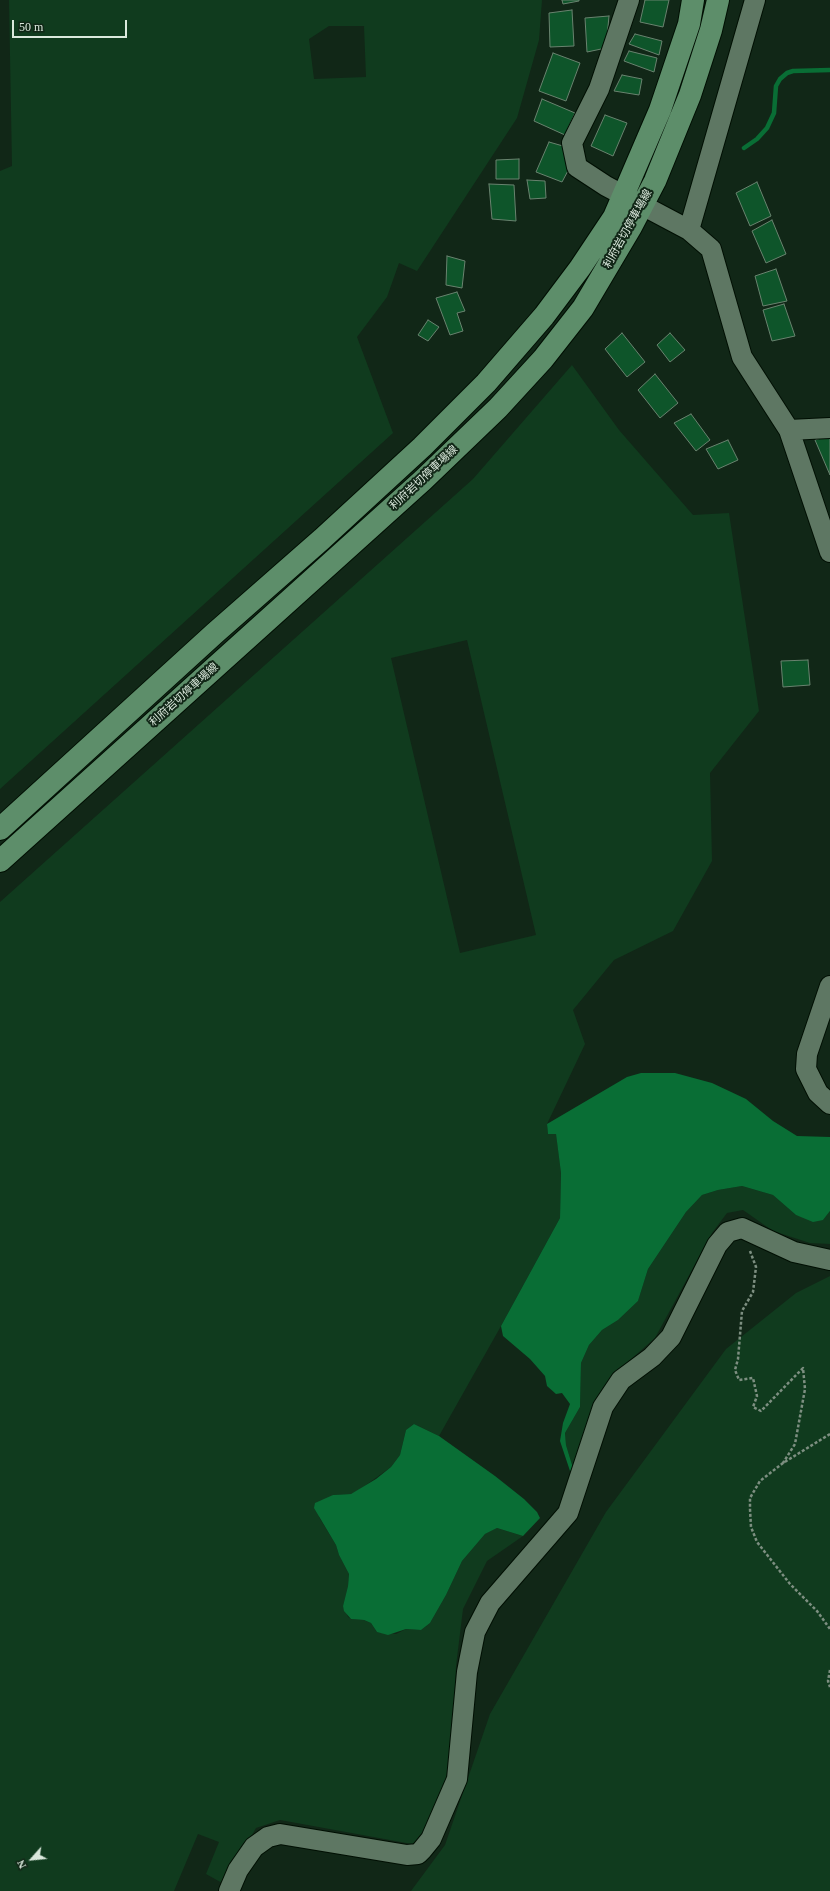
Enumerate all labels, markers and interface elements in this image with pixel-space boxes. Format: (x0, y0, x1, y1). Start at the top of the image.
scale bar (14, 12, 129, 38)
text: 50 m (19, 20, 43, 34)
street label: 利府岩切停車場線 (601, 187, 655, 271)
street label: 利府岩切停車場線 (387, 443, 461, 513)
street label: 利府岩切停車場線 (147, 661, 221, 729)
north arrow (12, 1839, 52, 1879)
text: N (14, 1858, 28, 1871)

